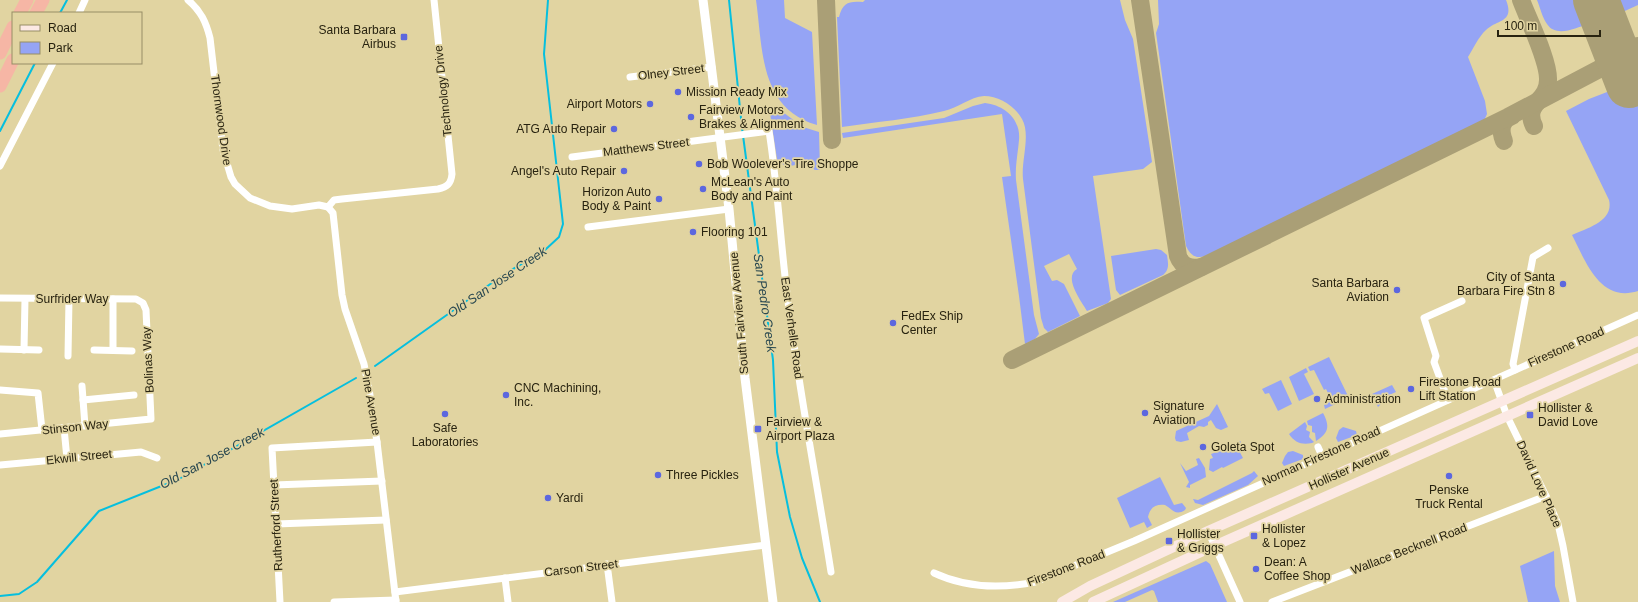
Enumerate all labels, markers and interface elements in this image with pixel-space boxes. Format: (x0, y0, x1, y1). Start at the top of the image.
legend (12, 12, 142, 64)
scale bar (1498, 12, 1600, 38)
text: 100 m (1504, 19, 1537, 33)
text: Road (48, 21, 77, 35)
place label: Santa Barbara Airbus (319, 23, 396, 51)
marker: Santa Barbara Airbus (399, 32, 409, 42)
text: Park (48, 41, 74, 55)
street label: Technology Drive (431, 44, 455, 138)
street label: Olney Street (637, 61, 706, 83)
street label: Thornwood Drive (208, 74, 234, 167)
place label: Mission Ready Mix (686, 85, 787, 99)
marker: Mission Ready Mix (673, 87, 683, 97)
place label: Airport Motors (567, 97, 642, 111)
marker: Airport Motors (645, 99, 655, 109)
place label: Fairview Motors Brakes & Alignment (699, 103, 804, 131)
marker: Fairview Motors Brakes & Alignment (686, 112, 696, 122)
place label: ATG Auto Repair (516, 122, 606, 136)
marker: ATG Auto Repair (609, 124, 619, 134)
street label: Matthews Street (602, 135, 691, 159)
place label: Bob Woolever's Tire Shoppe (707, 157, 859, 171)
marker: Bob Woolever's Tire Shoppe (694, 159, 704, 169)
place label: Angel's Auto Repair (511, 164, 616, 178)
marker: Angel's Auto Repair (619, 166, 629, 176)
place label: McLean's Auto Body and Paint (711, 175, 793, 203)
marker: McLean's Auto Body and Paint (698, 184, 708, 194)
place label: Horizon Auto Body & Paint (582, 185, 652, 213)
marker: Horizon Auto Body & Paint (654, 194, 664, 204)
place label: Flooring 101 (701, 225, 768, 239)
marker: Flooring 101 (688, 227, 698, 237)
water label: Old San Jose Creek (445, 242, 551, 321)
street label: South Fairview Avenue (727, 251, 751, 375)
water label: San Pedro Creek (751, 253, 780, 355)
place label: City of Santa Barbara Fire Stn 8 (1457, 270, 1555, 298)
street label: East Verhelle Road (778, 276, 806, 380)
place label: Santa Barbara Aviation (1312, 276, 1389, 304)
marker: City of Santa Barbara Fire Stn 8 (1558, 279, 1568, 289)
marker: Santa Barbara Aviation (1392, 285, 1402, 295)
street label: Surfrider Way (36, 292, 108, 306)
place label: FedEx Ship Center (901, 309, 963, 337)
marker: FedEx Ship Center (888, 318, 898, 328)
street label: Firestone Road (1526, 324, 1606, 370)
street label: Bolinas Way (139, 327, 157, 393)
street label: Pine Avenue (358, 368, 384, 437)
place label: Firestone Road Lift Station (1419, 375, 1501, 403)
place label: CNC Machining, Inc. (514, 381, 601, 409)
marker: Firestone Road Lift Station (1406, 384, 1416, 394)
marker: CNC Machining, Inc. (501, 390, 511, 400)
place label: Administration (1325, 392, 1401, 406)
marker: Administration (1312, 394, 1322, 404)
place label: Signature Aviation (1153, 399, 1205, 427)
place label: Hollister & David Love (1538, 401, 1598, 429)
marker: Signature Aviation (1140, 408, 1150, 418)
marker: Safe Laboratories (440, 409, 450, 419)
marker: Hollister & David Love (1525, 410, 1535, 420)
place label: Fairview & Airport Plaza (766, 415, 835, 443)
street label: Stinson Way (41, 417, 109, 437)
place label: Safe Laboratories (412, 421, 478, 449)
water label: Old San Jose Creek (157, 423, 268, 492)
marker: Fairview & Airport Plaza (753, 424, 763, 434)
street label: Norman Firestone Road (1260, 424, 1382, 488)
street label: David Love Place (1514, 438, 1565, 530)
place label: Goleta Spot (1211, 440, 1275, 454)
marker: Goleta Spot (1198, 442, 1208, 452)
street label: Hollister Avenue (1307, 445, 1392, 493)
street label: Ekwill Street (45, 447, 113, 467)
place label: Three Pickles (666, 468, 739, 482)
marker: Three Pickles (653, 470, 663, 480)
marker: Penske Truck Rental (1444, 471, 1454, 481)
street label: Rutherford Street (267, 478, 285, 571)
place label: Penske Truck Rental (1415, 483, 1483, 511)
place label: Yardi (556, 491, 583, 505)
marker: Yardi (543, 493, 553, 503)
street label: Wallace Becknell Road (1349, 520, 1469, 578)
place label: Hollister & Lopez (1262, 522, 1306, 550)
place label: Hollister & Griggs (1177, 527, 1224, 555)
marker: Hollister & Lopez (1249, 531, 1259, 541)
marker: Hollister & Griggs (1164, 536, 1174, 546)
street label: Firestone Road (1025, 547, 1107, 589)
place label: Dean: A Coffee Shop (1264, 555, 1331, 583)
street label: Carson Street (543, 556, 619, 579)
marker: Dean: A Coffee Shop (1251, 564, 1261, 574)

